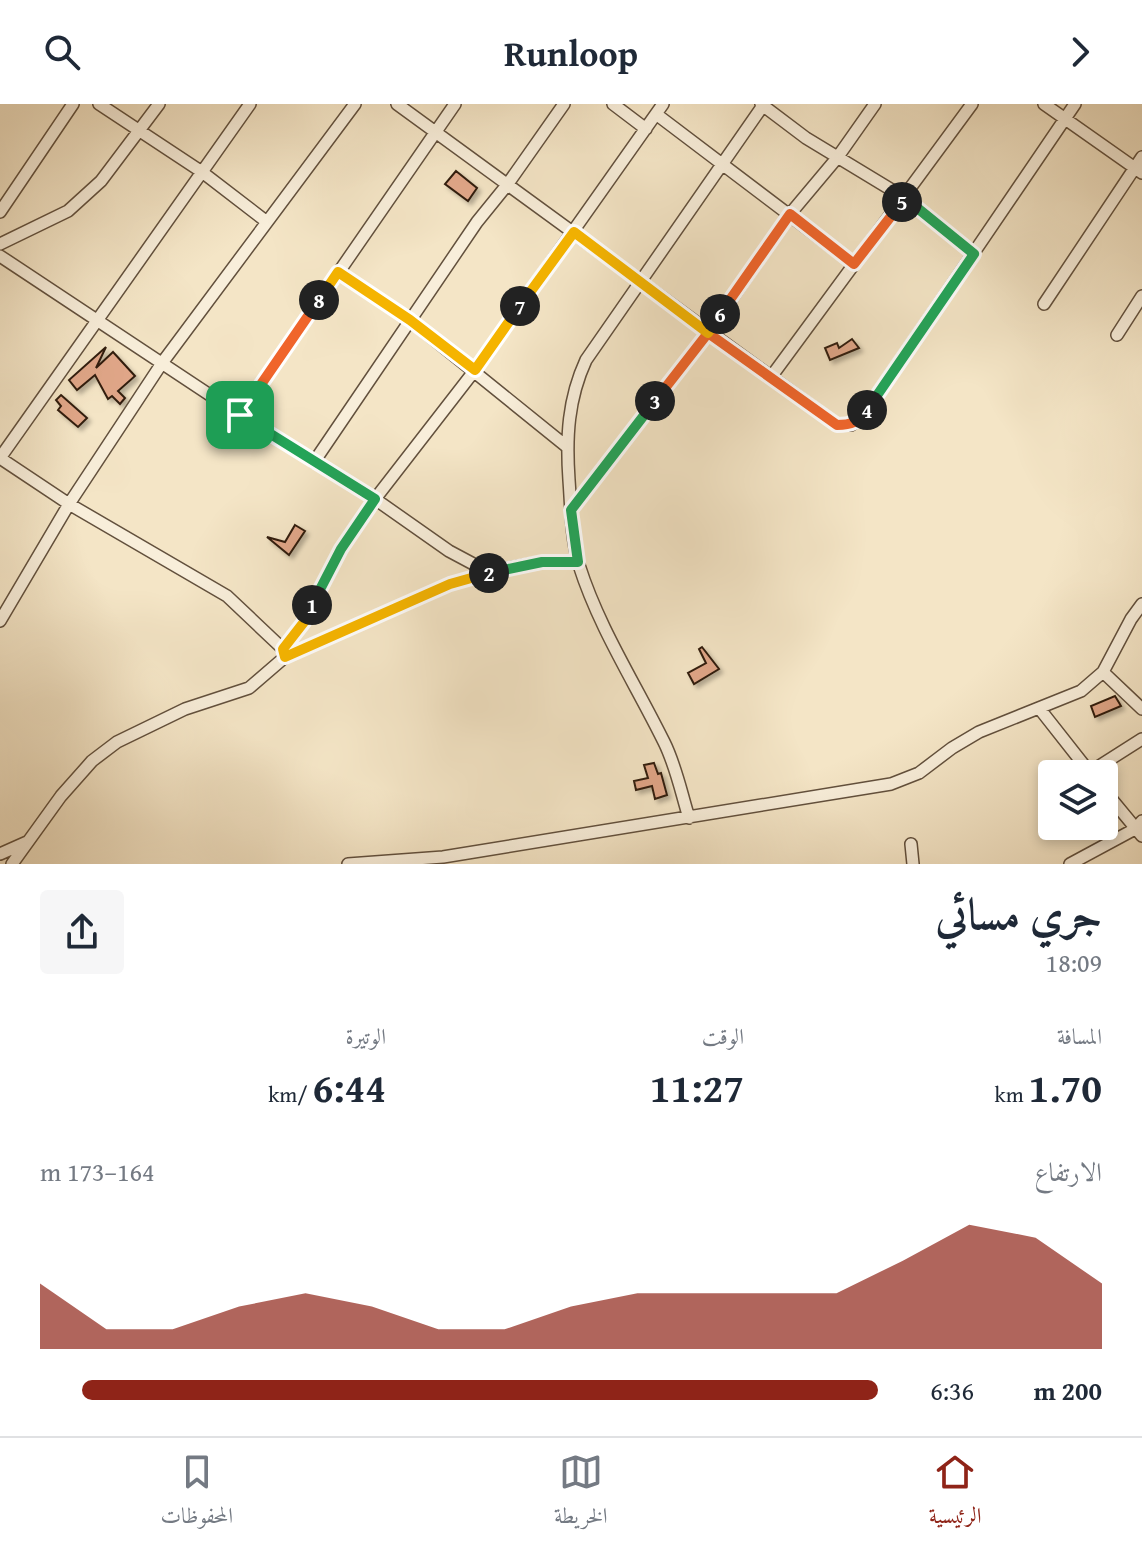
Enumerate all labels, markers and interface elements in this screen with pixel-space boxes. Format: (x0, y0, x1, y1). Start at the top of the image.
text: Runloop (504, 26, 638, 79)
icon: search (40, 30, 84, 74)
icon: forward (1058, 30, 1102, 74)
pin: 5 (882, 182, 922, 222)
text: 5 (896, 186, 908, 218)
pin: 8 (299, 280, 339, 320)
text: 8 (313, 284, 325, 316)
pin: 7 (500, 286, 540, 326)
text: 7 (514, 290, 526, 322)
pin: 6 (700, 294, 740, 334)
text: 6 (714, 298, 726, 330)
pin (206, 381, 274, 449)
pin: 3 (635, 381, 675, 421)
text: 3 (649, 385, 661, 417)
pin: 4 (847, 390, 887, 430)
icon: arrive (218, 393, 262, 437)
text: 4 (861, 394, 873, 426)
pin: 2 (469, 553, 509, 593)
text: 2 (483, 557, 495, 589)
pin: 1 (292, 585, 332, 625)
text: 1 (306, 589, 318, 621)
map controls (1038, 760, 1118, 840)
button: layers (1038, 760, 1118, 840)
text: جري مسائي (936, 881, 1102, 945)
button: share (40, 890, 124, 974)
text: 18:09 (1046, 943, 1102, 982)
text: الوتيرة (345, 1020, 386, 1052)
text: الوقت (702, 1020, 744, 1052)
text: المسافة (1057, 1020, 1102, 1052)
text: 6:44 (313, 1058, 386, 1117)
text: 11:27 (650, 1058, 744, 1117)
text: 1.70 (1029, 1058, 1102, 1117)
text: /km (268, 1078, 313, 1110)
text: km (995, 1078, 1029, 1110)
text: 164–173 m (40, 1152, 154, 1191)
text: الارتفاع (1035, 1152, 1102, 1191)
text: 6:36 (930, 1371, 974, 1410)
text: 200 m (1034, 1371, 1102, 1410)
tab: المحفوظات (161, 1450, 233, 1537)
tab: الخريطة (554, 1450, 608, 1537)
tab: الرئيسية (929, 1450, 981, 1537)

